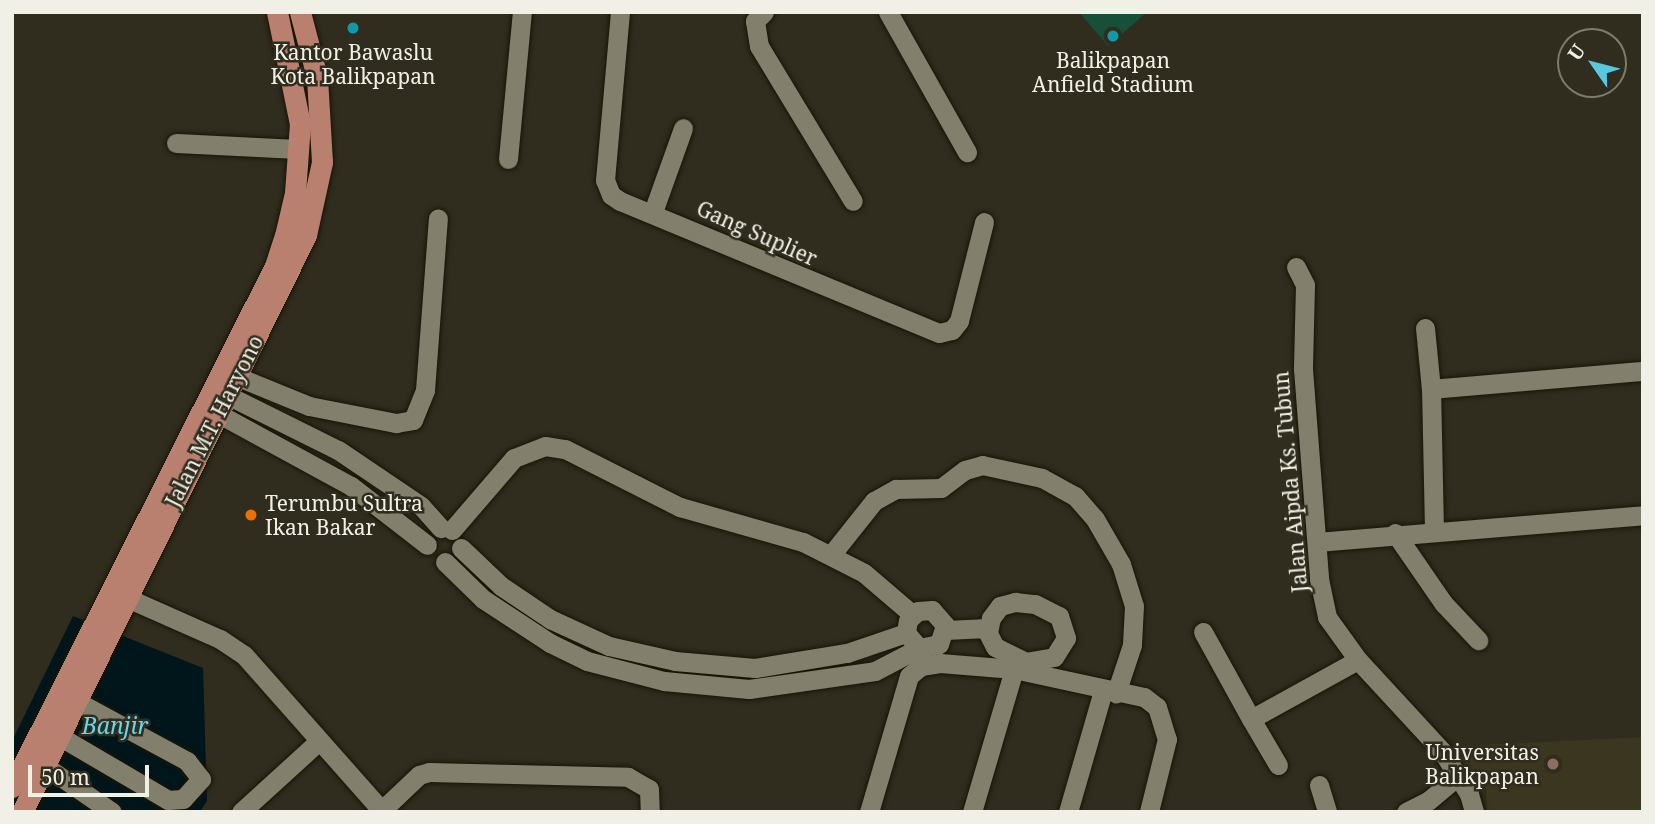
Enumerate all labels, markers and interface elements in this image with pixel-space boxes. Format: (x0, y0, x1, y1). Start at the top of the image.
marker: Kantor Bawaslu Kota Balikpapan (345, 20, 361, 36)
marker: Balikpapan Anfield Stadium (1105, 28, 1121, 44)
north arrow (1557, 28, 1627, 98)
place label: Kantor Bawaslu Kota Balikpapan (270, 39, 436, 89)
text: U (1562, 39, 1591, 65)
place label: Balikpapan Anfield Stadium (1032, 47, 1194, 97)
street label: Gang Suplier (693, 195, 821, 271)
street label: Jalan M.T. Haryono (160, 331, 268, 511)
street label: Jalan Aipda Ks. Tubun (1268, 370, 1312, 594)
place label: Terumbu Sultra Ikan Bakar (265, 490, 423, 540)
marker: Terumbu Sultra Ikan Bakar (243, 507, 259, 523)
water label: Banjir (82, 711, 148, 739)
place label: Universitas Balikpapan (1425, 739, 1539, 789)
scale bar (32, 750, 152, 794)
marker: Universitas Balikpapan (1545, 756, 1561, 772)
text: 50 m (41, 763, 90, 791)

